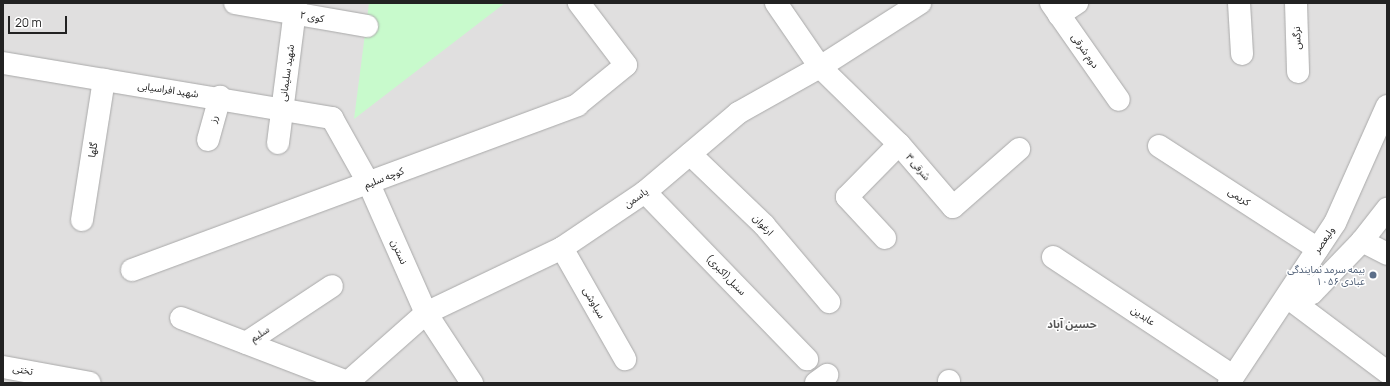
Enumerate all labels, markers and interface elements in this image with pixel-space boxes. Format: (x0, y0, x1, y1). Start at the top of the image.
scale bar (10, 8, 69, 34)
street label: کوی ۲ (299, 9, 325, 25)
text: 20 m (15, 14, 42, 31)
street label: نرگس (1291, 26, 1303, 50)
street label: دوم شرقی (1069, 31, 1101, 71)
street label: شهید سلیمانی (277, 44, 297, 102)
street label: شهید افراسیابی (137, 80, 199, 100)
street label: رز (207, 114, 221, 124)
street label: گلها (86, 142, 100, 158)
street label: ۳ شرقی (903, 151, 933, 183)
street label: کوچه سلیم (362, 165, 406, 191)
street label: یاسمن (622, 185, 650, 211)
street label: کریمی (1226, 185, 1252, 209)
street label: ارغوان (750, 212, 776, 238)
street label: ولیعصر (1311, 224, 1337, 256)
street label: نسترن (388, 238, 410, 266)
street label: سنبل(اکبری) (704, 252, 748, 298)
place label: بیمه سرمد نمایندگی ۱۰۵۶ عبادی (1287, 263, 1365, 286)
marker: بیمه سرمد نمایندگی ۱۰۵۶ عبادی (1368, 270, 1378, 280)
street label: سیاوشی (580, 285, 608, 321)
street label: عابدین (1129, 304, 1157, 328)
district label: حسین آباد (1047, 317, 1097, 331)
street label: سلیم (248, 323, 272, 345)
street label: تختی (12, 362, 34, 378)

